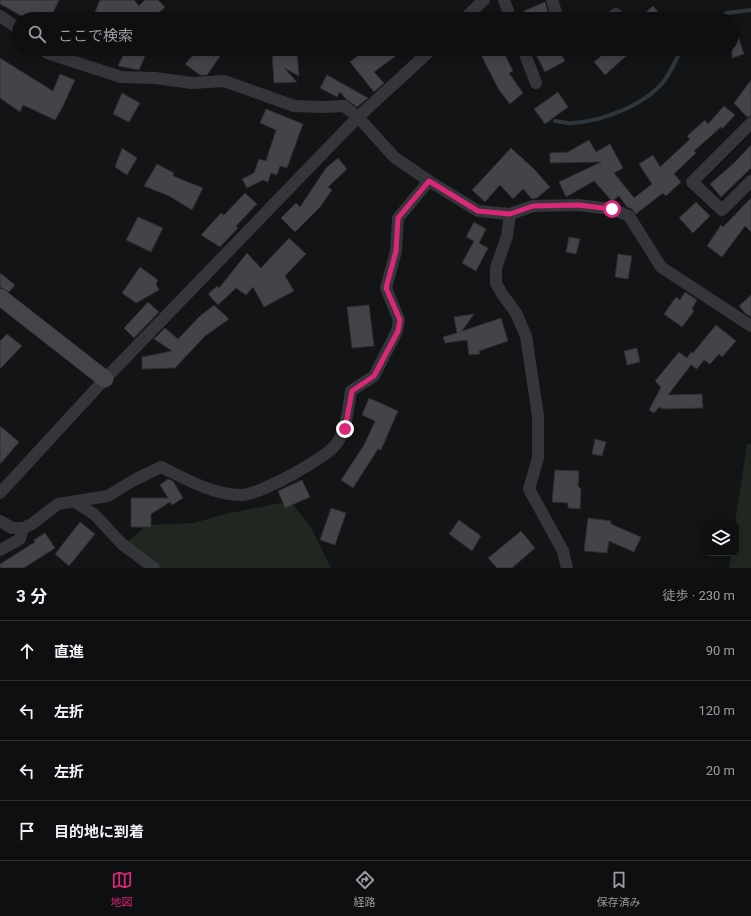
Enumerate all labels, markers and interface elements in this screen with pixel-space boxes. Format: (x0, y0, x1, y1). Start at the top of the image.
search box (12, 12, 739, 56)
icon: search (26, 23, 48, 45)
text: ここで検索 (58, 27, 133, 45)
route start (603, 200, 621, 218)
route end (336, 420, 354, 438)
map controls (703, 520, 739, 556)
button: layers (703, 520, 739, 556)
text: 3 分 (16, 586, 47, 606)
text: 徒歩 · 230 m (663, 588, 735, 603)
icon: ahead (16, 640, 38, 662)
text: 直進 (54, 643, 84, 661)
text: 90 m (706, 643, 735, 658)
icon: left (16, 700, 38, 722)
text: 左折 (54, 703, 84, 721)
text: 120 m (698, 703, 735, 718)
icon: left (16, 760, 38, 782)
text: 左折 (54, 763, 84, 781)
text: 20 m (706, 763, 735, 778)
icon: arrive (16, 820, 38, 842)
text: 目的地に到着 (54, 823, 144, 841)
tab: 地図 (111, 869, 133, 909)
tab: 経路 (354, 869, 376, 909)
tab: 保存済み (597, 869, 641, 909)

